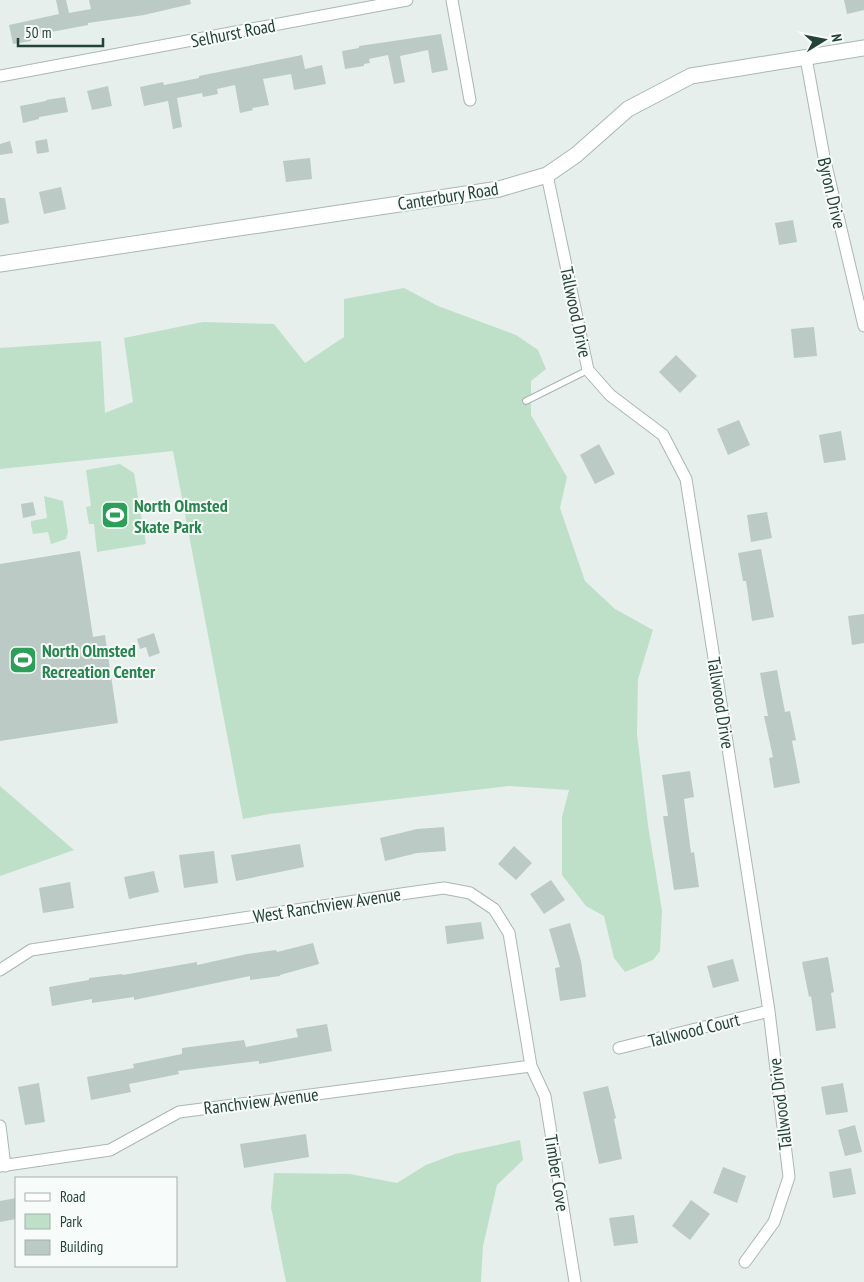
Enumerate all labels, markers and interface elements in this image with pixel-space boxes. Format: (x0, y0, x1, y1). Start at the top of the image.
street label: Selhurst Road (189, 14, 277, 52)
scale bar (18, 15, 102, 47)
north arrow (799, 15, 849, 65)
text: 50 m (25, 23, 51, 42)
text: N (827, 32, 846, 43)
street label: Byron Drive (813, 155, 851, 231)
street label: Canterbury Road (396, 177, 500, 215)
street label: Tallwood Drive (555, 264, 597, 360)
place label: North Olmsted Skate Park (134, 494, 228, 538)
sports icon: North Olmsted Skate Park (100, 500, 130, 530)
place label: North Olmsted Recreation Center (42, 639, 156, 683)
sports icon: North Olmsted Recreation Center (8, 645, 38, 675)
street label: Tallwood Drive (702, 656, 740, 750)
street label: West Ranchview Avenue (252, 882, 402, 928)
street label: Tallwood Court (646, 1008, 742, 1052)
street label: Tallwood Drive (763, 1057, 797, 1151)
street label: Ranchview Avenue (202, 1083, 320, 1119)
street label: Timber Cove (540, 1133, 574, 1213)
legend (15, 1177, 178, 1267)
text: Road (60, 1187, 86, 1206)
text: Park (60, 1212, 82, 1231)
text: Building (60, 1237, 103, 1256)

